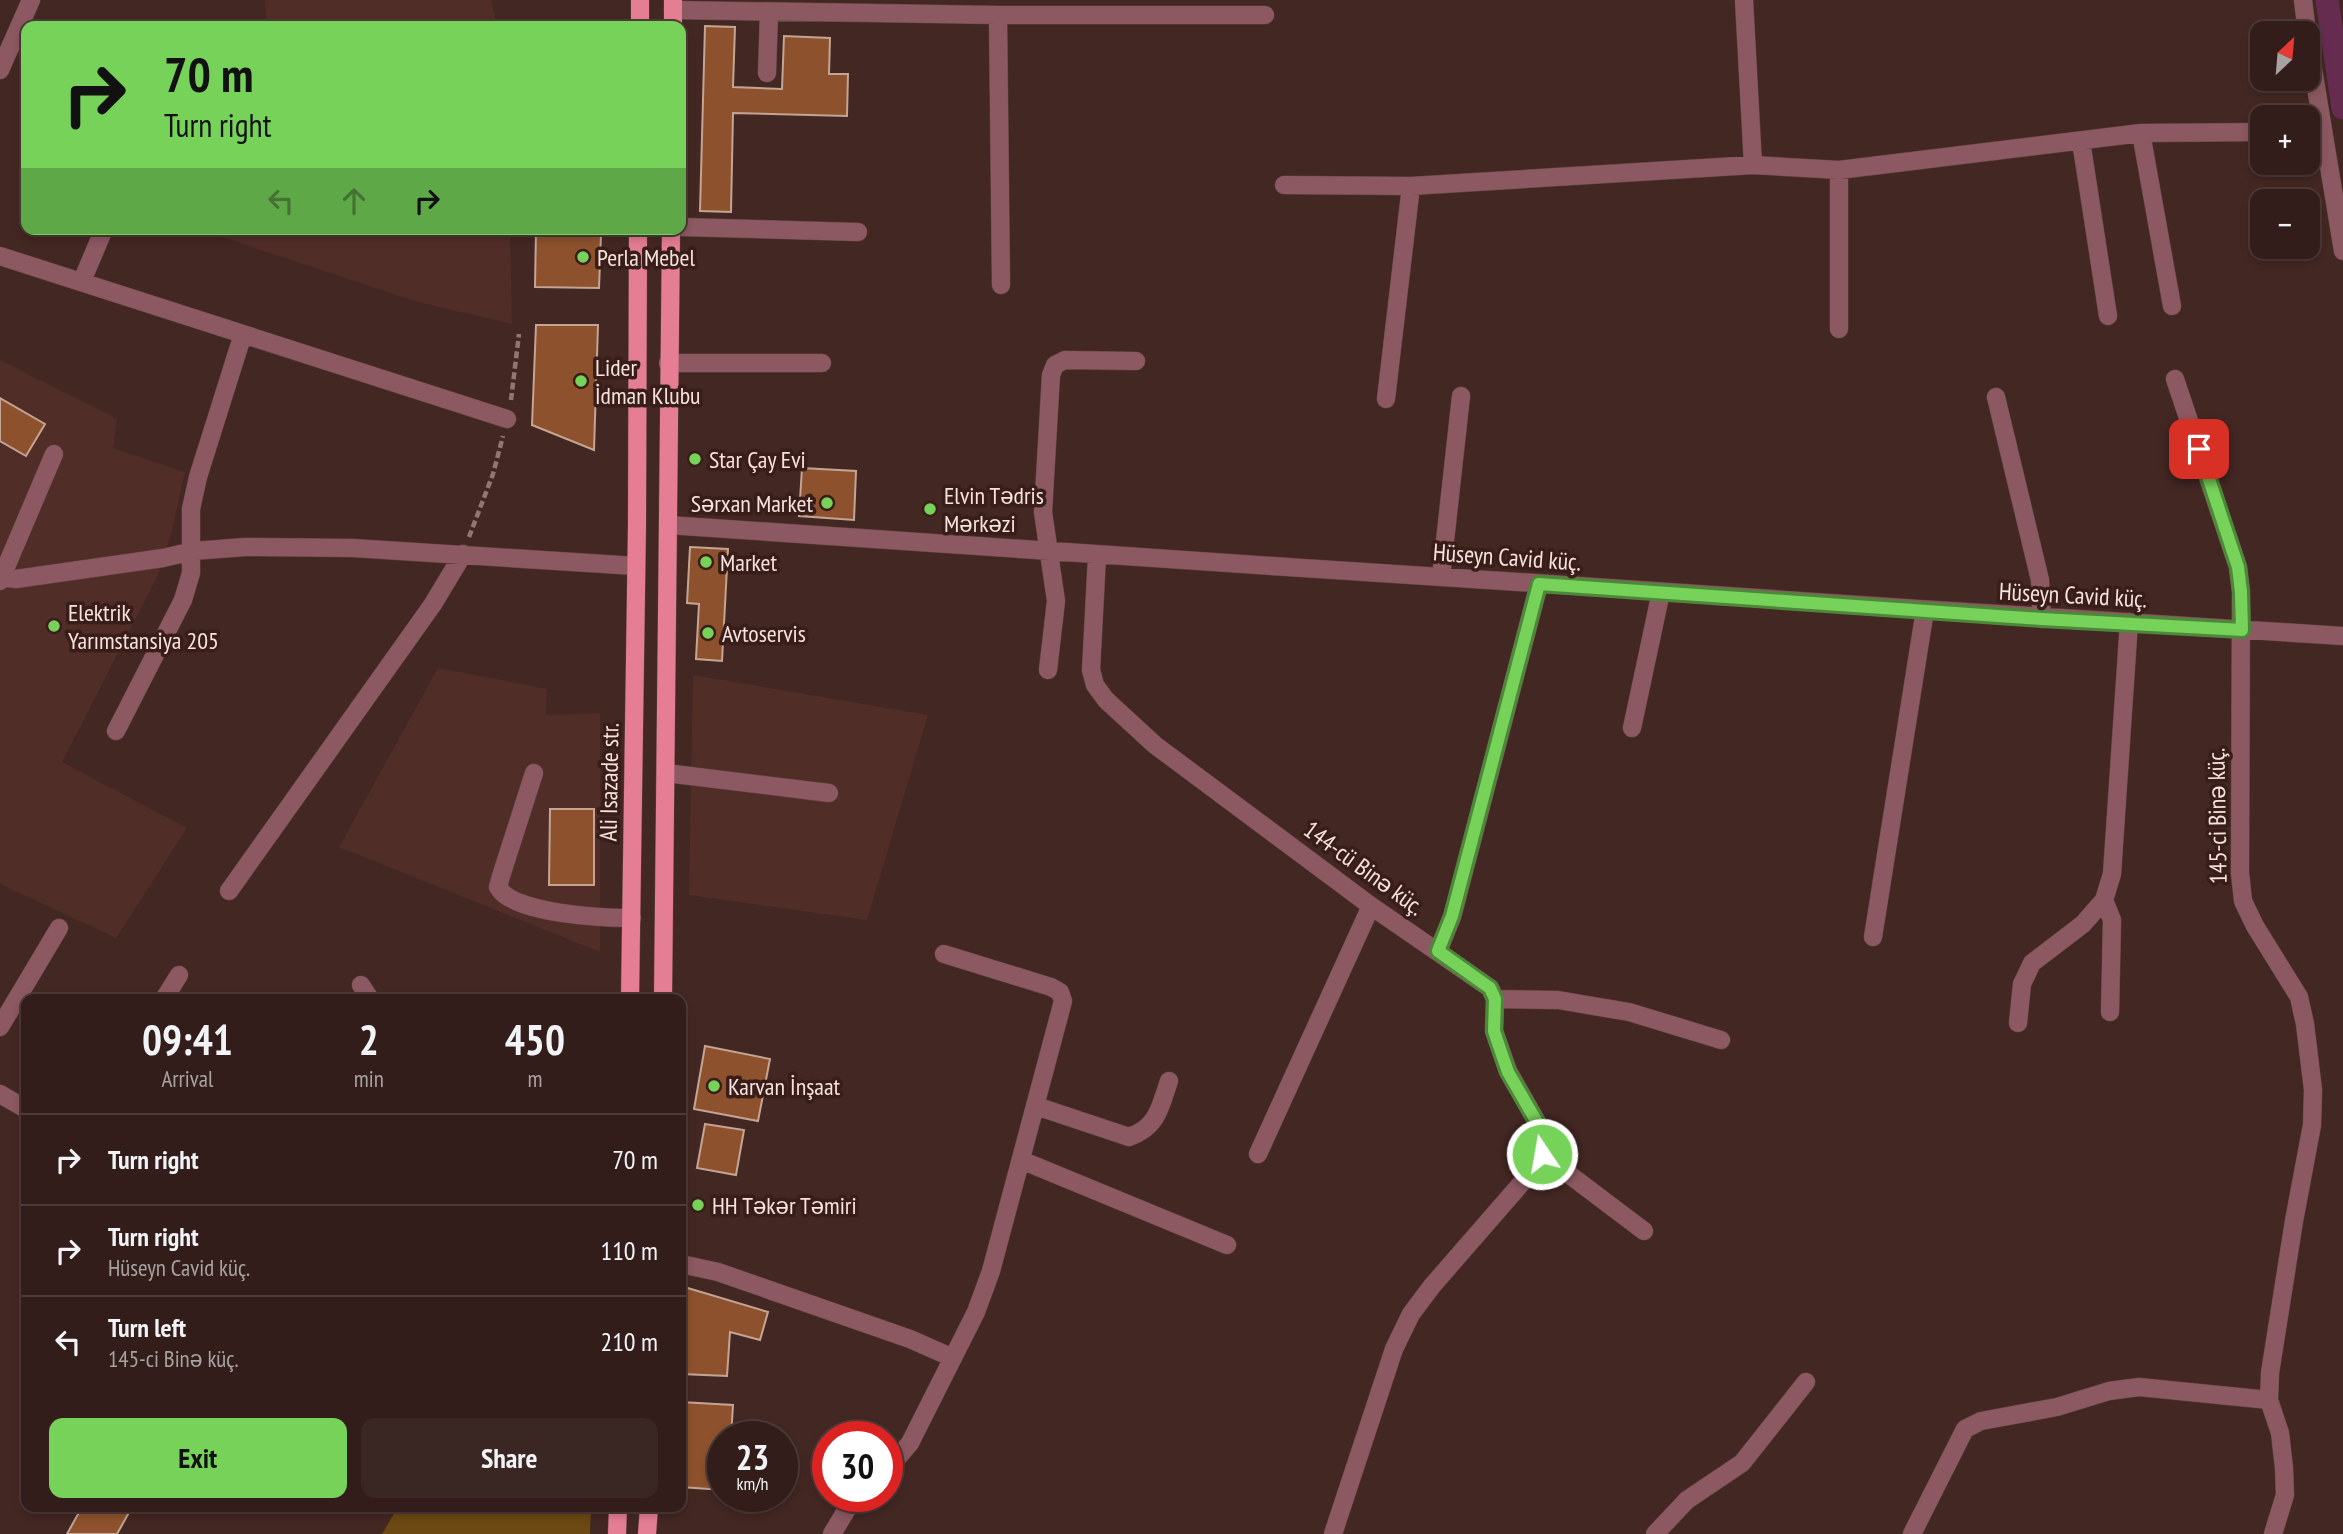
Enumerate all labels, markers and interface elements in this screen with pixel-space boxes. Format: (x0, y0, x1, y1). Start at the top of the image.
north arrow (2250, 21, 2320, 91)
map controls (2250, 21, 2320, 259)
text: 70 m (164, 42, 253, 106)
icon: right (49, 49, 140, 140)
text: Turn right (164, 104, 272, 146)
button: + (2250, 105, 2320, 175)
icon: left (262, 182, 300, 220)
icon: ahead (335, 182, 373, 220)
icon: right (408, 182, 446, 220)
button: − (2250, 189, 2320, 259)
place label: Perla Mebel (597, 242, 695, 273)
marker: Perla Mebel (575, 249, 591, 265)
place label: Lider İdman Klubu (595, 352, 701, 411)
marker: Lider İdman Klubu (573, 373, 589, 389)
pin (2169, 419, 2229, 479)
icon: arrive (2180, 430, 2218, 468)
place label: Star Çay Evi (709, 444, 806, 475)
marker: Star Çay Evi (687, 451, 703, 467)
place label: Elvin Tədris Mərkəzi (944, 480, 1044, 539)
place label: Sərxan Market (691, 488, 813, 519)
marker: Sərxan Market (819, 495, 835, 511)
marker: Elvin Tədris Mərkəzi (922, 501, 938, 517)
street label: Hüseyn Cavid küç. (1432, 536, 1582, 578)
place label: Market (720, 547, 777, 578)
marker: Market (698, 554, 714, 570)
street label: Hüseyn Cavid küç. (1998, 576, 2148, 614)
place label: Elektrik Yarımstansiya 205 (68, 597, 219, 656)
marker: Elektrik Yarımstansiya 205 (46, 618, 62, 634)
place label: Avtoservis (722, 618, 806, 649)
marker: Avtoservis (700, 625, 716, 641)
street label: Ali Isazade str. (592, 722, 626, 842)
street label: 145-ci Binə küç. (2200, 748, 2234, 884)
street label: 144-cü Binə küç. (1298, 814, 1430, 922)
text: 09:41 (142, 1012, 233, 1067)
text: 2 (359, 1012, 379, 1067)
text: 450 (505, 1012, 565, 1067)
text: Arrival (161, 1064, 213, 1093)
text: min (354, 1064, 384, 1093)
text: m (527, 1064, 542, 1093)
place label: Karvan İnşaat (728, 1071, 840, 1102)
marker: Karvan İnşaat (706, 1078, 722, 1094)
position arrow (1505, 1117, 1579, 1191)
icon: right (49, 1141, 87, 1179)
text: Turn right (108, 1143, 199, 1176)
text: 70 m (612, 1143, 658, 1176)
place label: HH Təkər Təmiri (712, 1190, 857, 1221)
marker: HH Təkər Təmiri (690, 1197, 706, 1213)
text: Turn right (108, 1220, 199, 1253)
icon: right (49, 1232, 87, 1270)
text: 110 m (600, 1234, 658, 1267)
text: Hüseyn Cavid küç. (108, 1253, 250, 1282)
text: Turn left (108, 1311, 186, 1344)
icon: left (49, 1323, 87, 1361)
text: 210 m (600, 1325, 658, 1358)
text: 145-ci Binə küç. (108, 1344, 239, 1373)
button: Exit (49, 1418, 347, 1498)
button: Share (361, 1418, 658, 1498)
speed limit sign: 30 (812, 1421, 903, 1512)
text: 23 (736, 1434, 769, 1480)
text: km/h (737, 1472, 768, 1495)

